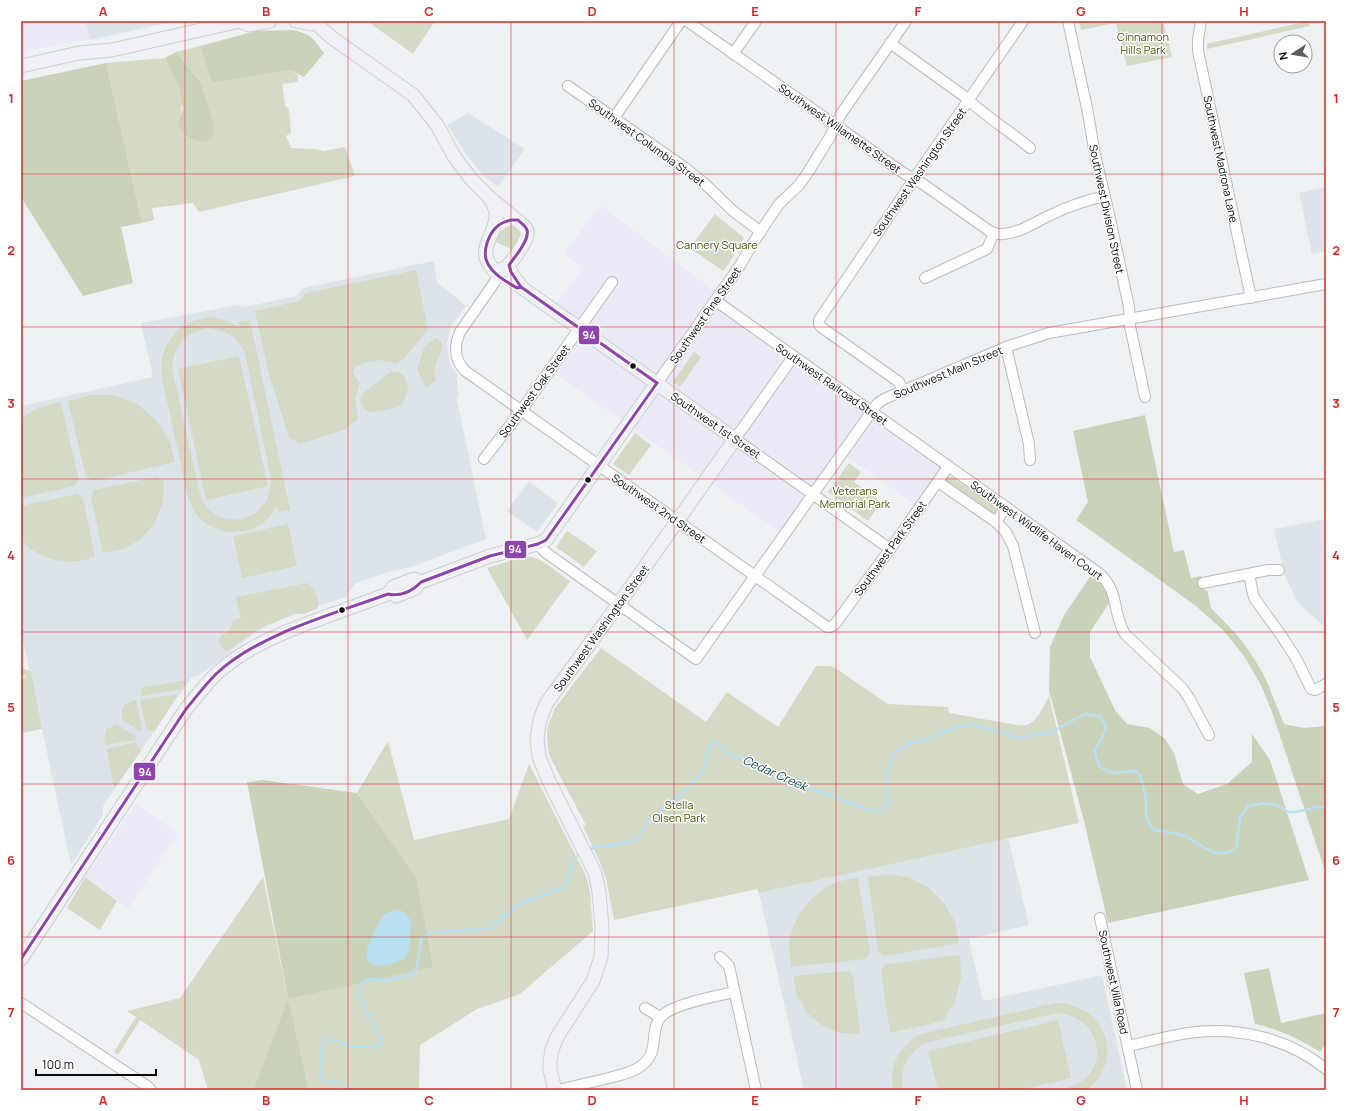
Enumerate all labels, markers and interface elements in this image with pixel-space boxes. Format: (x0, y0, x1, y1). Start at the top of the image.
text: A (99, 2, 108, 20)
text: B (262, 2, 270, 20)
text: C (424, 2, 434, 20)
text: D (587, 2, 597, 20)
text: E (751, 2, 759, 20)
text: F (915, 2, 922, 20)
text: G (1076, 2, 1086, 20)
text: H (1239, 2, 1249, 20)
park label: Cinnamon Hills Park (1117, 29, 1169, 57)
north arrow (1273, 34, 1313, 74)
text: N (1275, 51, 1291, 62)
street label: Southwest Willamette Street (776, 80, 904, 176)
text: 1 (8, 89, 14, 107)
text: 1 (1333, 89, 1339, 107)
street label: Southwest Madrona Lane (1200, 94, 1242, 224)
street label: Southwest Columbia Street (586, 95, 708, 189)
street label: Southwest Washington Street (869, 105, 969, 239)
street label: Southwest Division Street (1086, 143, 1128, 275)
park label: Cannery Square (676, 237, 758, 252)
text: 2 (7, 241, 15, 259)
text: 2 (1332, 241, 1340, 259)
street label: Southwest Pine Street (666, 264, 744, 366)
line badge: 94 (578, 325, 600, 345)
text: 94 (582, 327, 596, 342)
street label: Southwest Railroad Street (773, 340, 891, 428)
street label: Southwest Oak Street (495, 341, 573, 441)
street label: Southwest Main Street (891, 342, 1005, 402)
unlabelled marker (628, 361, 638, 371)
street label: Southwest 1st Street (668, 388, 764, 462)
text: 3 (7, 394, 15, 412)
text: 3 (1332, 394, 1340, 412)
street label: Southwest 2nd Street (609, 470, 709, 546)
unlabelled marker (583, 475, 593, 485)
street label: Southwest Wildlife Haven Court (968, 477, 1106, 583)
park label: Veterans Memorial Park (820, 483, 891, 511)
street label: Southwest Park Street (850, 497, 930, 599)
line badge: 94 (504, 540, 527, 559)
text: 94 (508, 541, 522, 556)
text: 4 (7, 546, 15, 564)
text: 4 (1332, 546, 1340, 564)
street label: Southwest Washington Street (550, 562, 652, 694)
unlabelled marker (337, 605, 347, 615)
text: 5 (7, 698, 15, 716)
text: 5 (1332, 698, 1340, 716)
water label: Cedar Creek (740, 751, 812, 796)
line badge: 94 (133, 762, 156, 781)
text: 94 (138, 764, 152, 779)
park label: Stella Olsen Park (652, 797, 706, 825)
text: 6 (7, 851, 15, 869)
text: 6 (1332, 851, 1340, 869)
street label: Southwest Villa Road (1096, 928, 1132, 1036)
text: 7 (8, 1003, 15, 1021)
text: 7 (1333, 1003, 1340, 1021)
scale bar (36, 1051, 156, 1077)
text: 100 m (42, 1056, 74, 1073)
text: A (99, 1091, 108, 1109)
text: B (262, 1091, 270, 1109)
text: C (424, 1091, 434, 1109)
text: D (587, 1091, 597, 1109)
text: E (751, 1091, 759, 1109)
text: F (915, 1091, 922, 1109)
text: G (1076, 1091, 1086, 1109)
text: H (1239, 1091, 1249, 1109)

